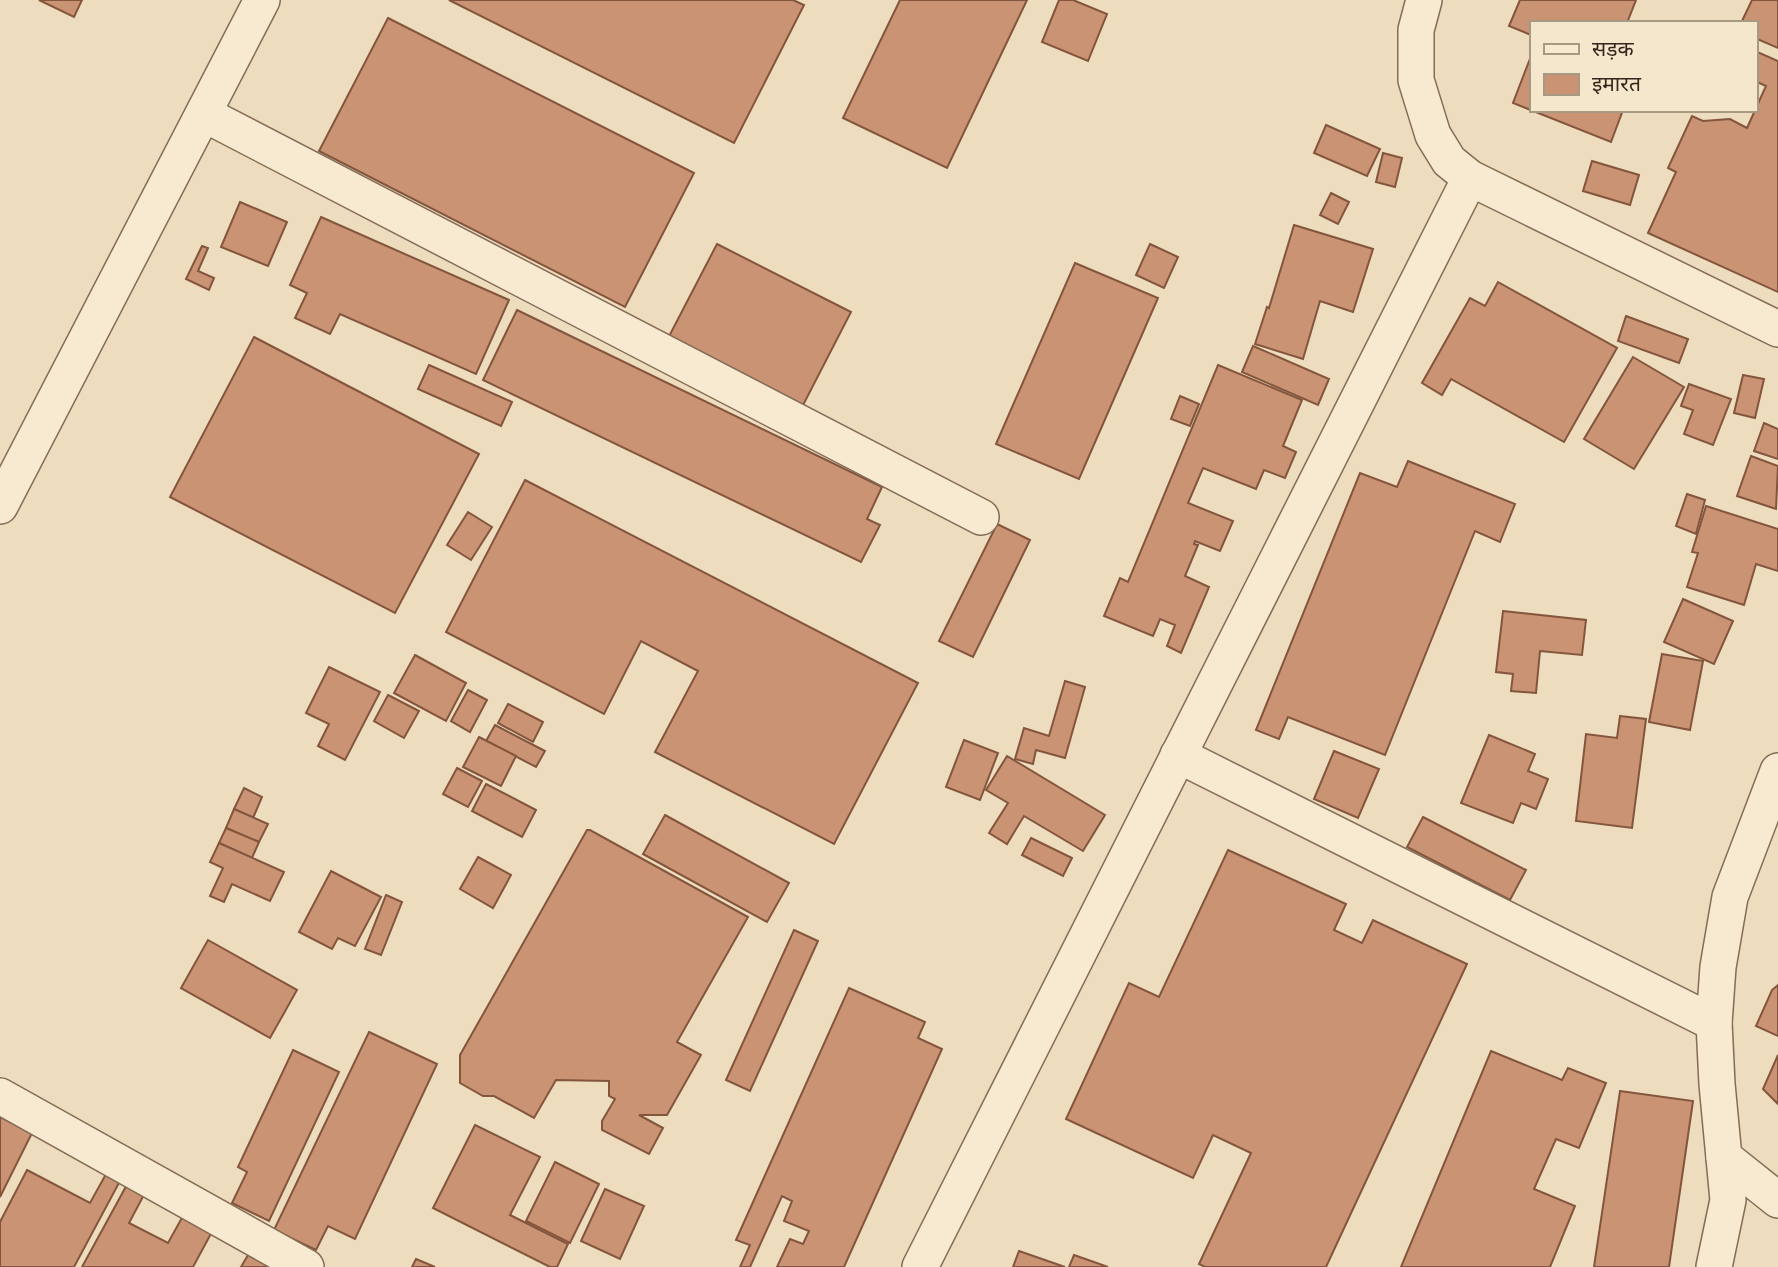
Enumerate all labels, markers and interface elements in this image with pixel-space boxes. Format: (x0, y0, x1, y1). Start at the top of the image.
legend (1530, 21, 1757, 112)
text: सड़क (1592, 31, 1634, 62)
text: इमारत (1592, 66, 1642, 97)

